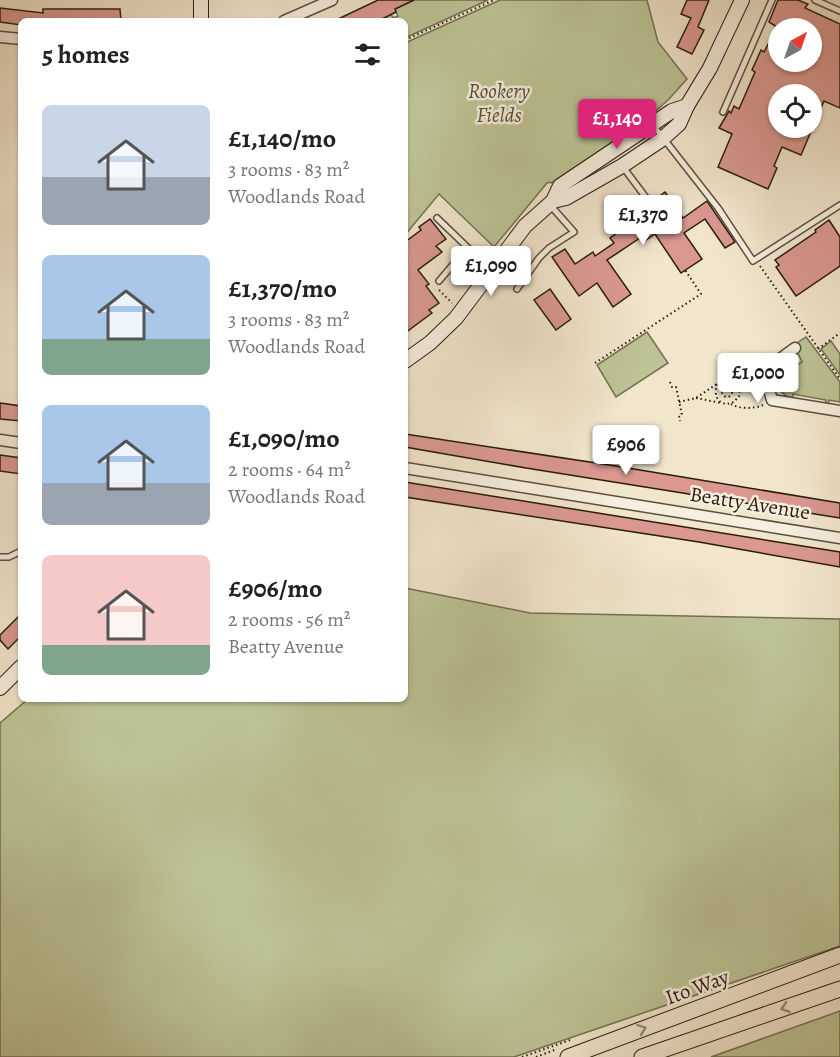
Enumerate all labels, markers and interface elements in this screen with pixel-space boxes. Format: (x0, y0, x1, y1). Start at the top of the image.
north arrow (768, 18, 822, 72)
map controls (768, 18, 822, 138)
text: 5 homes (42, 37, 130, 72)
icon: filters (351, 38, 384, 71)
park label: Rookery Fields (468, 77, 530, 129)
button: locate (768, 84, 822, 138)
pin: £1,140 (568, 99, 666, 150)
text: £1,140 (592, 105, 642, 132)
text: £1,140/mo (228, 121, 336, 156)
icon: home (90, 129, 162, 201)
text: 3 rooms · 83 m² (228, 156, 349, 183)
text: Woodlands Road (228, 183, 365, 210)
pin: £1,370 (594, 195, 692, 246)
text: £1,370 (618, 201, 668, 228)
pin: £1,090 (442, 246, 540, 297)
text: £1,090 (465, 252, 517, 279)
text: £1,370/mo (228, 271, 337, 306)
icon: home (90, 279, 162, 351)
text: 3 rooms · 83 m² (228, 306, 349, 333)
text: Woodlands Road (228, 333, 365, 360)
pin: £1,000 (709, 353, 807, 404)
text: £1,000 (731, 359, 785, 386)
text: £1,090/mo (228, 421, 340, 456)
pin: £906 (590, 425, 662, 476)
icon: home (90, 429, 162, 501)
text: £906 (606, 431, 646, 458)
text: 2 rooms · 64 m² (228, 456, 351, 483)
street label: Beatty Avenue (688, 480, 812, 526)
text: Woodlands Road (228, 483, 365, 510)
text: £906/mo (228, 571, 323, 606)
icon: home (90, 579, 162, 651)
text: 2 rooms · 56 m² (228, 606, 350, 633)
text: Beatty Avenue (228, 633, 344, 660)
street label: Ito Way (661, 962, 733, 1011)
one-way arrow (780, 1001, 791, 1014)
one-way arrow (637, 1024, 647, 1037)

